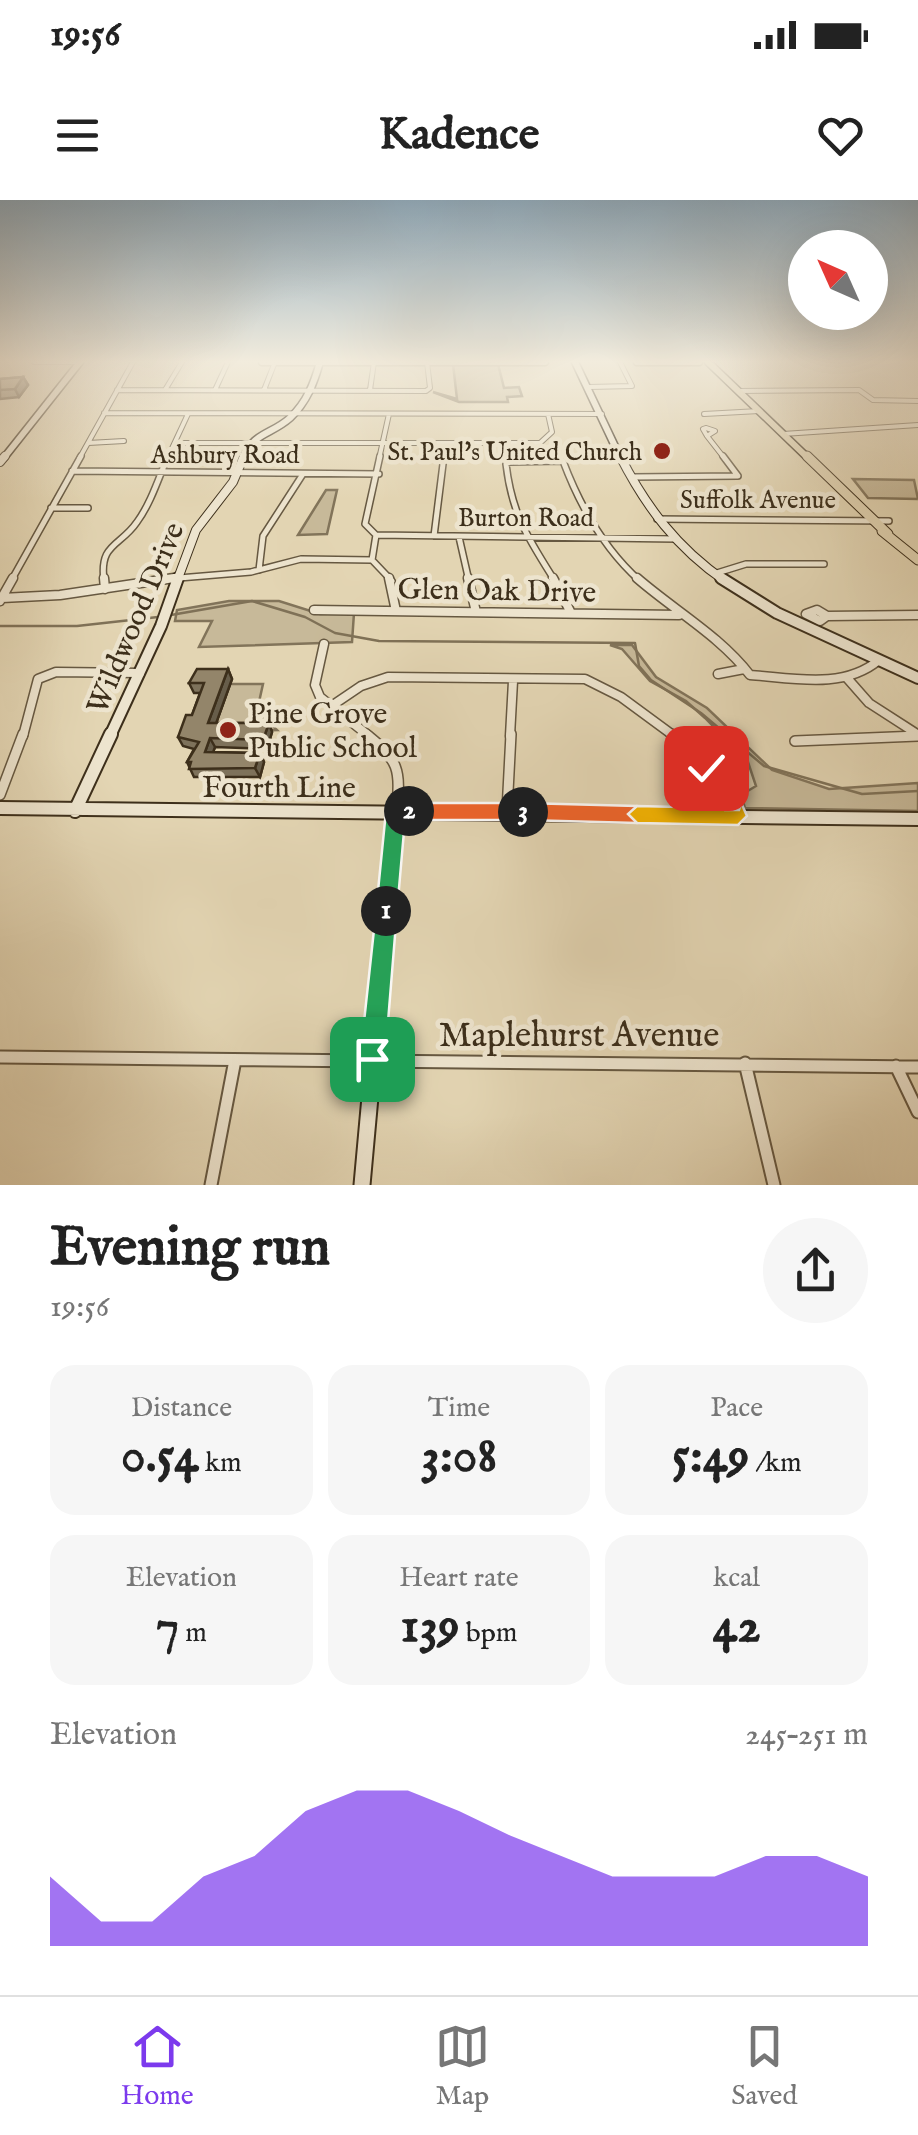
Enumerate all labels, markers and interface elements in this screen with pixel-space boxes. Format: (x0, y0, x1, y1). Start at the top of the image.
text: 19:56 (50, 11, 120, 59)
text: Kadence (379, 107, 539, 164)
icon: menu (50, 108, 105, 163)
icon: heart (813, 108, 868, 163)
north arrow (788, 230, 888, 330)
map controls (788, 230, 888, 330)
place label: St. Paul's United Church (387, 437, 643, 469)
street label: Ashbury Road (150, 440, 300, 472)
marker: St. Paul's United Church (651, 440, 673, 462)
street label: Suffolk Avenue (680, 485, 836, 517)
street label: Burton Road (458, 503, 595, 535)
street label: Wildwood Drive (79, 517, 194, 720)
street label: Glen Oak Drive (397, 571, 597, 613)
place label: Pine Grove Public School (248, 696, 418, 768)
marker: Pine Grove Public School (217, 719, 239, 741)
pin (664, 726, 749, 811)
icon: check (679, 741, 734, 796)
street label: Fourth Line (202, 770, 356, 808)
pin: 2 (384, 786, 434, 836)
pin: 3 (498, 787, 548, 837)
text: 2 (402, 793, 416, 828)
text: 3 (518, 794, 528, 829)
pin: 1 (361, 886, 411, 936)
text: 1 (381, 893, 391, 928)
street label: Maplehurst Avenue (439, 1014, 719, 1059)
pin (330, 1017, 415, 1102)
icon: arrive (345, 1032, 400, 1087)
text: Evening run (50, 1214, 330, 1284)
button: share (763, 1218, 868, 1323)
text: 19:56 (50, 1287, 109, 1328)
text: Distance (131, 1391, 232, 1426)
text: Time (428, 1391, 490, 1426)
text: Pace (710, 1391, 763, 1426)
text: 0.54 (121, 1426, 199, 1489)
text: 3:08 (421, 1426, 497, 1489)
text: 5:49 (672, 1426, 749, 1489)
text: km (199, 1446, 242, 1481)
text: /km (749, 1446, 802, 1481)
text: Elevation (126, 1561, 237, 1596)
text: Heart rate (399, 1561, 519, 1596)
text: kcal (713, 1561, 760, 1596)
text: 7 (156, 1596, 179, 1659)
text: 139 (401, 1596, 460, 1659)
text: 42 (713, 1596, 761, 1659)
text: m (179, 1616, 207, 1651)
text: bpm (460, 1616, 517, 1651)
text: Elevation (50, 1715, 177, 1756)
text: 245–251 m (745, 1715, 868, 1756)
tab: Home (121, 2019, 194, 2114)
tab: Map (435, 2019, 490, 2114)
tab: Saved (731, 2019, 797, 2114)

